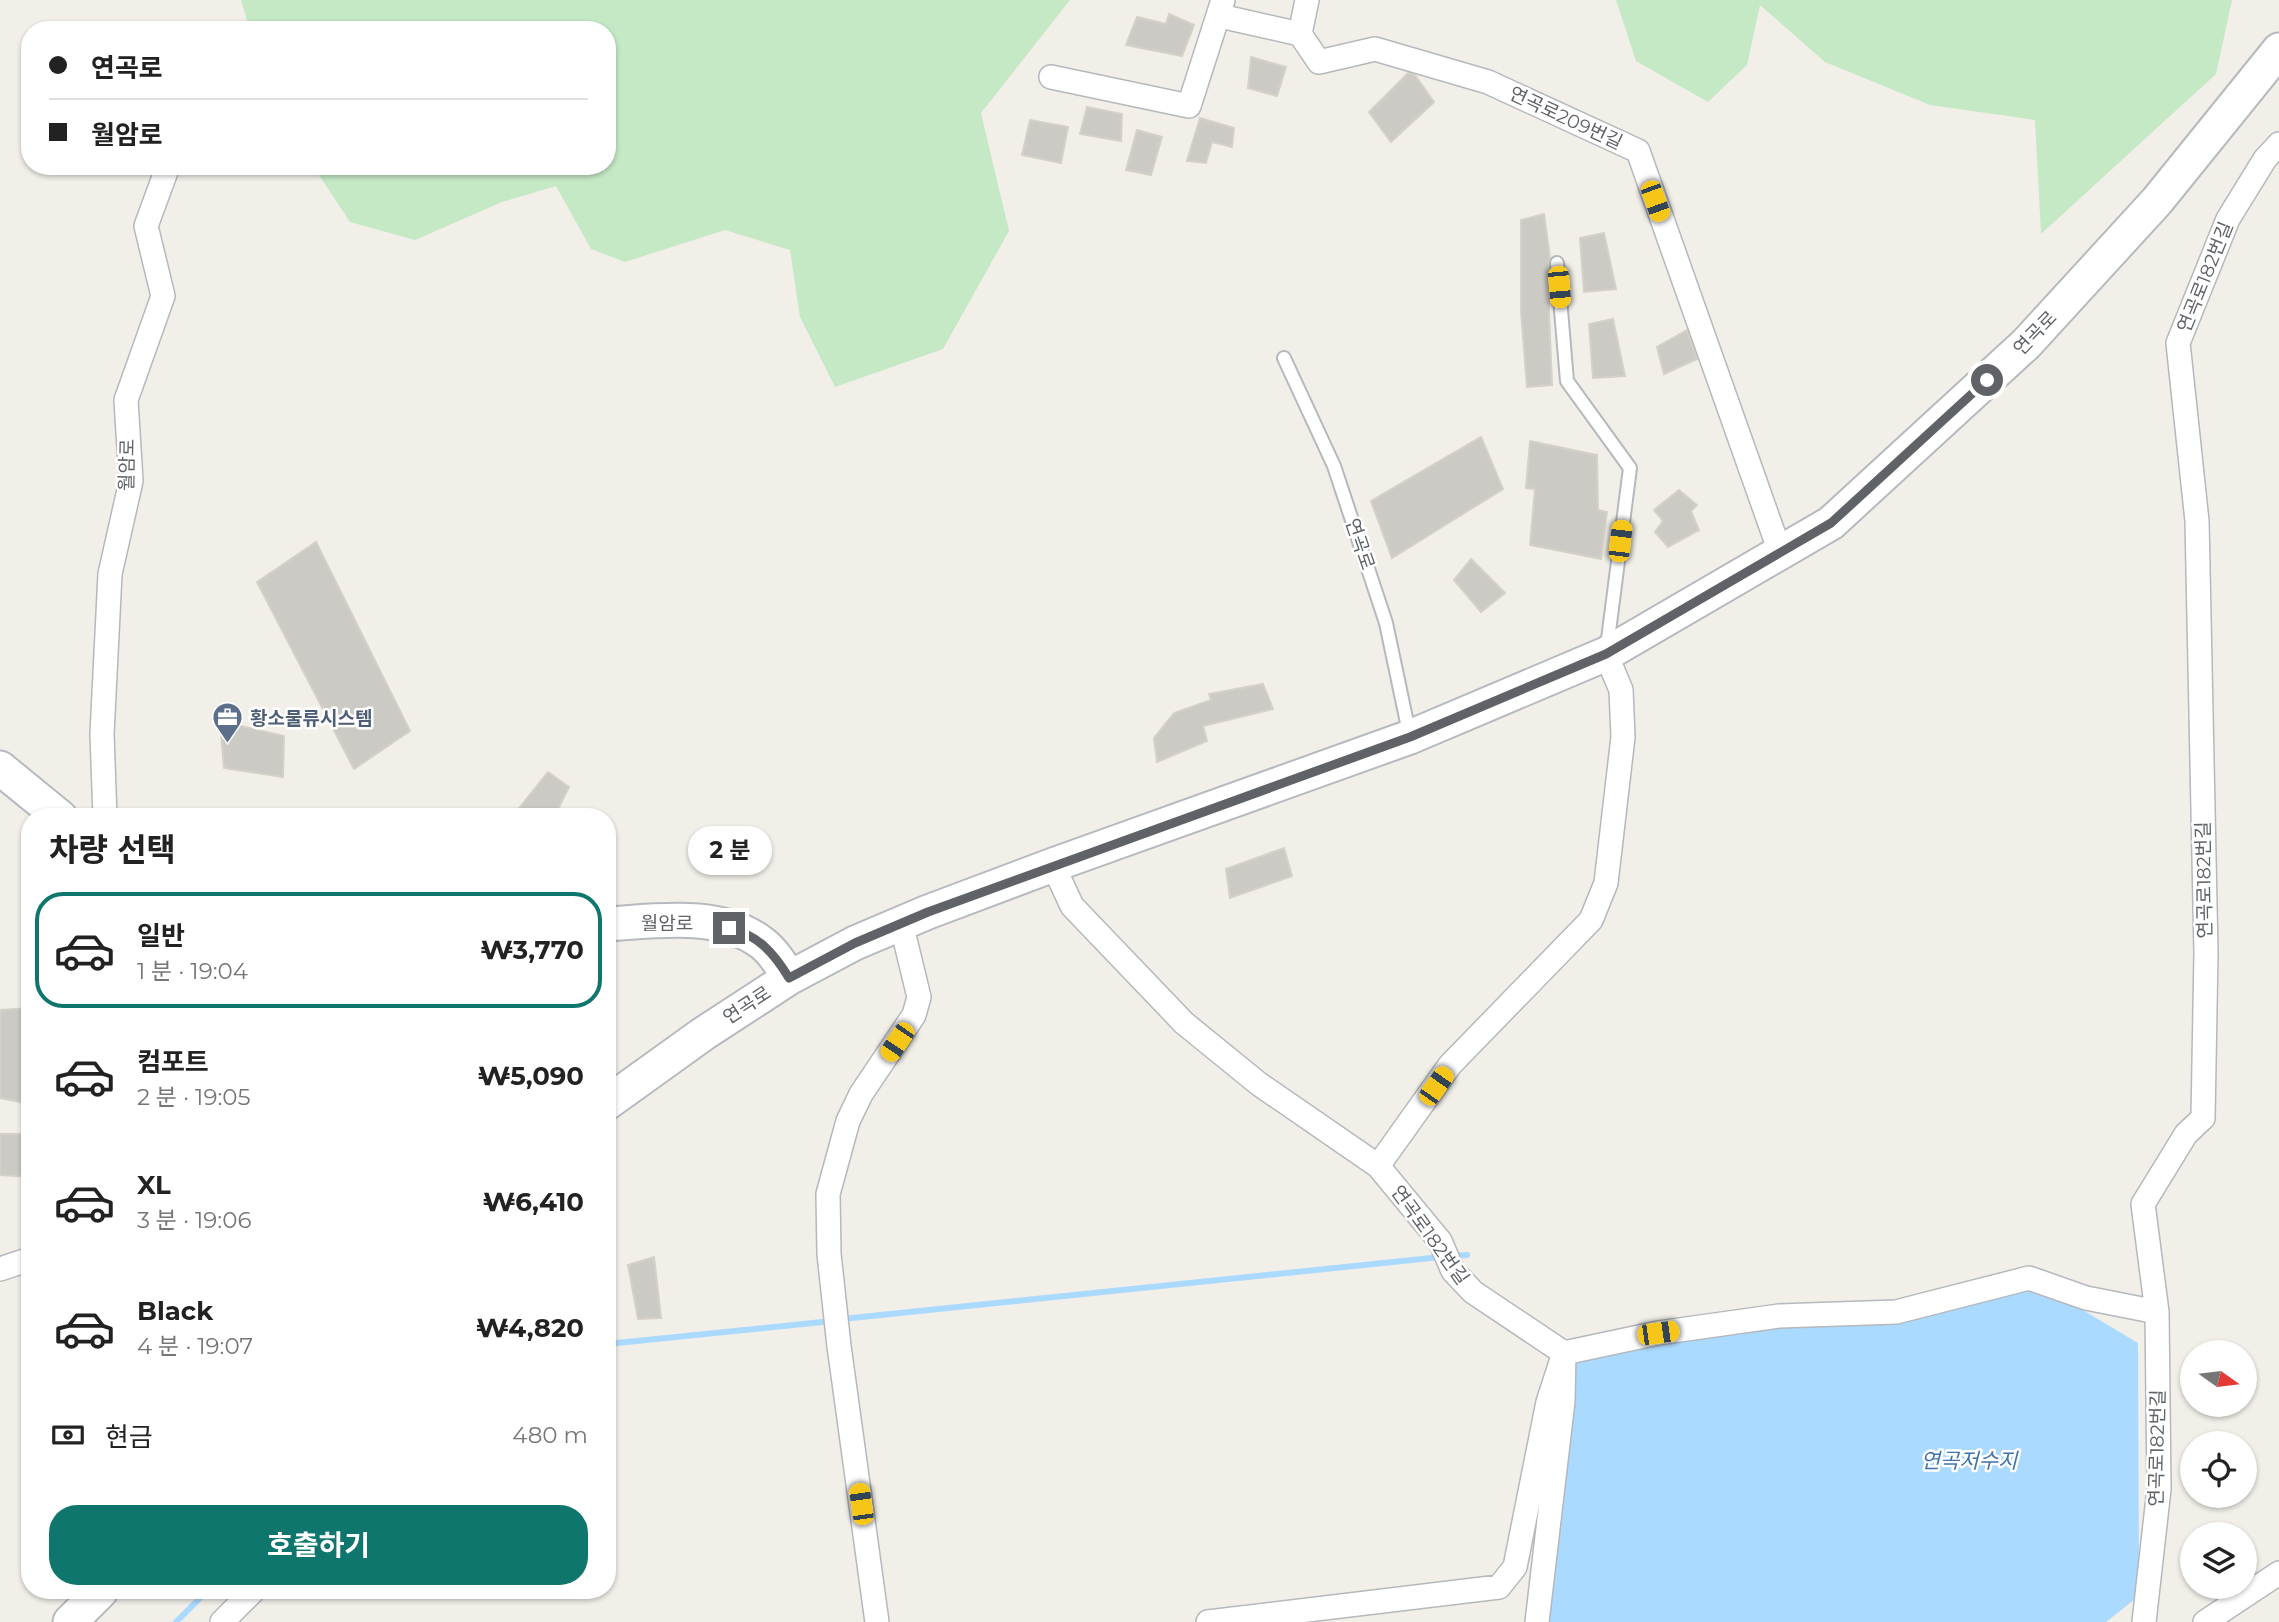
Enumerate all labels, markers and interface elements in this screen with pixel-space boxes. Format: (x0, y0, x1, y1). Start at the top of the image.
text: 연곡로 (91, 52, 163, 84)
street label: 연곡로209번길 (1506, 82, 1626, 154)
text: 월암로 (91, 119, 163, 151)
car (1638, 178, 1673, 224)
street label: 연곡로182번길 (2172, 218, 2238, 336)
car (1547, 265, 1572, 309)
street label: 연곡로 (2009, 306, 2061, 360)
route start (1971, 364, 2003, 396)
street label: 월암로 (115, 439, 139, 491)
street label: 연곡로 (1341, 515, 1379, 573)
car (1608, 519, 1633, 563)
office icon: 황소물류시스템 (210, 701, 244, 745)
place label: 황소물류시스템 (250, 707, 372, 730)
street label: 연곡로182번길 (2191, 821, 2217, 939)
callout: 2 분 (687, 827, 771, 876)
text: 차량 선택 (49, 830, 176, 869)
text: 2 분 (709, 836, 751, 864)
street label: 월암로 (641, 912, 693, 935)
route end (713, 912, 745, 944)
icon: car (53, 919, 116, 982)
text: 일반 (137, 920, 185, 952)
text: ₩3,770 (480, 934, 584, 966)
text: 1 분 · 19:04 (137, 957, 248, 985)
street label: 연곡로 (719, 981, 775, 1029)
car (877, 1019, 918, 1065)
icon: car (53, 1045, 116, 1108)
text: 컴포트 (137, 1046, 209, 1078)
text: ₩5,090 (478, 1060, 584, 1092)
car (1416, 1063, 1457, 1109)
text: 2 분 · 19:05 (137, 1083, 251, 1111)
text: XL (137, 1169, 171, 1201)
icon: car (53, 1171, 116, 1234)
street label: 연곡로182번길 (1386, 1181, 1474, 1289)
text: ₩6,410 (483, 1186, 584, 1218)
text: 3 분 · 19:06 (137, 1206, 251, 1234)
text: Black (137, 1295, 213, 1327)
icon: car (53, 1297, 116, 1360)
text: ₩4,820 (476, 1312, 584, 1344)
car (1636, 1320, 1681, 1346)
text: 4 분 · 19:07 (137, 1332, 253, 1360)
north arrow (2180, 1340, 2258, 1418)
map controls (2180, 1340, 2257, 1599)
street label: 연곡로182번길 (2144, 1389, 2170, 1507)
icon: cash (49, 1416, 87, 1454)
text: 현금 (105, 1421, 153, 1453)
text: 480 m (512, 1421, 588, 1449)
button: locate (2180, 1431, 2257, 1508)
water label: 연곡저수지 (1921, 1448, 2019, 1473)
car (848, 1482, 875, 1526)
button: 호출하기 (49, 1505, 588, 1585)
button: layers (2180, 1522, 2257, 1599)

